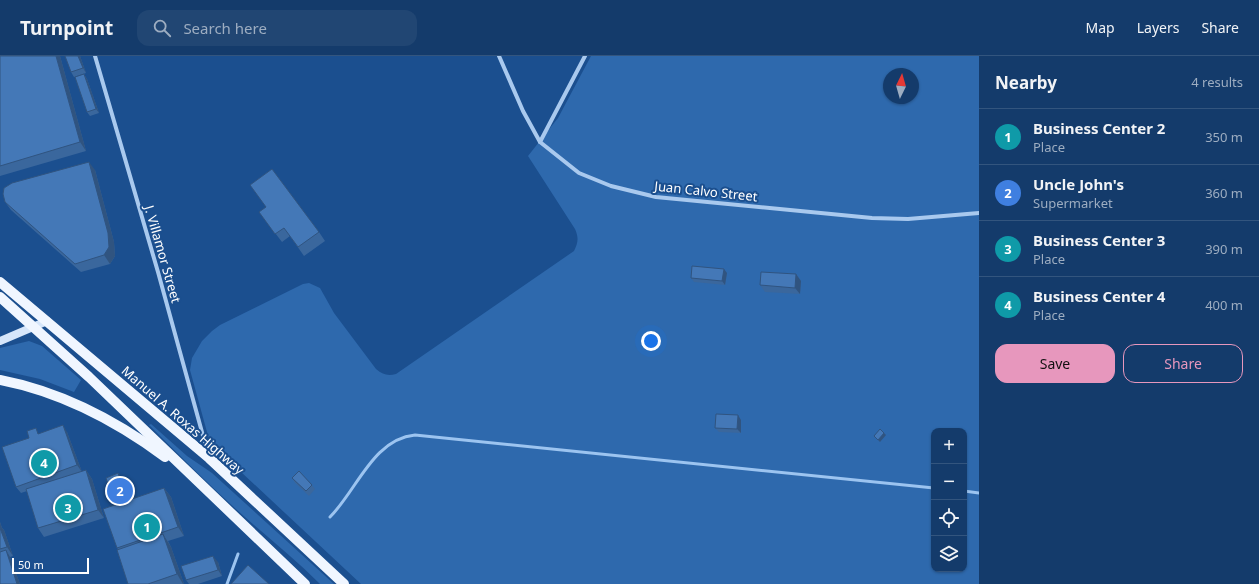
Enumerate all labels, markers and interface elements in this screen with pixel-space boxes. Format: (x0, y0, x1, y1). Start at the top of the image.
search box (137, 10, 417, 46)
text: Turnpoint (20, 15, 113, 41)
icon: search (151, 17, 173, 39)
text: Search here (183, 18, 267, 38)
text: Map (1086, 18, 1115, 37)
text: Layers (1137, 18, 1179, 37)
text: Share (1201, 18, 1239, 37)
north arrow (883, 68, 919, 104)
text: Nearby (995, 71, 1057, 94)
text: 4 results (1191, 73, 1243, 91)
text: Business Center 2 (1033, 118, 1165, 138)
text: 1 (1004, 128, 1012, 146)
text: 350 m (1205, 128, 1243, 146)
text: Place (1033, 138, 1065, 156)
text: Uncle John's (1033, 174, 1124, 194)
street label: Juan Calvo Street (652, 176, 759, 205)
text: 2 (1004, 184, 1012, 202)
text: 360 m (1205, 184, 1243, 202)
text: Supermarket (1033, 194, 1113, 212)
street label: J. Villamor Street (140, 201, 186, 305)
text: Business Center 3 (1033, 230, 1165, 250)
text: 3 (1004, 240, 1012, 258)
text: 390 m (1205, 240, 1243, 258)
text: Place (1033, 250, 1065, 268)
text: Business Center 4 (1033, 286, 1165, 306)
text: 4 (1004, 296, 1012, 314)
text: 400 m (1205, 296, 1243, 314)
text: Place (1033, 306, 1065, 324)
your location (641, 331, 661, 351)
button: Save (995, 344, 1115, 383)
button: Share (1123, 344, 1243, 383)
street label: Manuel A. Roxas Highway (118, 362, 248, 479)
map controls (931, 428, 967, 572)
button: + (931, 428, 967, 464)
pin: 4 (31, 448, 57, 478)
button: − (931, 464, 967, 500)
pin: 2 (107, 476, 133, 506)
pin: 3 (55, 493, 81, 523)
button: locate (931, 500, 967, 536)
pin: 1 (134, 512, 160, 542)
button: layers (931, 536, 967, 572)
scale bar (12, 556, 89, 575)
text: 50 m (18, 557, 44, 572)

